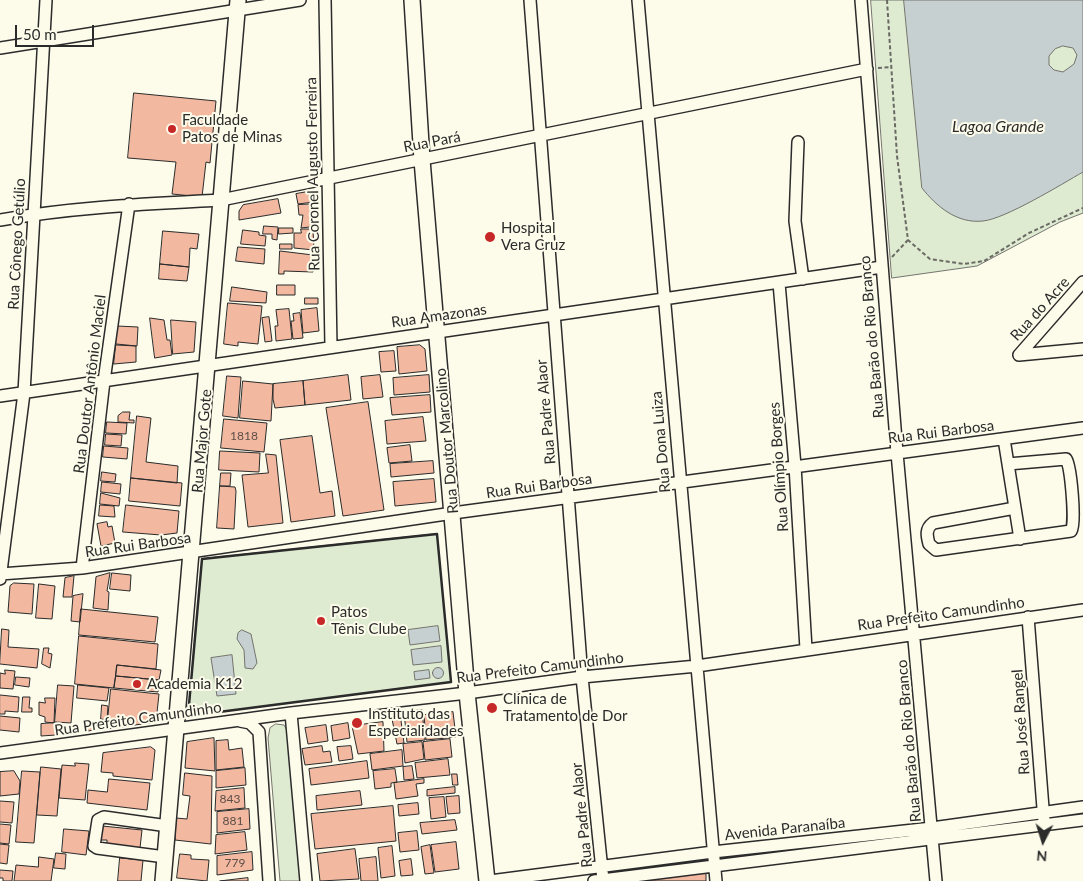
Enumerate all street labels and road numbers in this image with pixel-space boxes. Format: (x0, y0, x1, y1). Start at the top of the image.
street label: Rua Coronel Augusto Ferreira (302, 77, 324, 271)
street label: Rua Pará (402, 128, 462, 156)
street label: Rua Cônego Getúlio (5, 178, 29, 310)
street label: Rua Barão do Rio Branco (856, 255, 888, 419)
street label: Rua do Acre (1007, 273, 1073, 345)
street label: Rua Doutor Antônio Maciel (70, 294, 110, 474)
street label: Rua Amazonas (390, 300, 488, 332)
street label: Rua Padre Alaor (532, 359, 560, 465)
street label: Rua Doutor Marcolino (432, 368, 462, 514)
street label: Rua Major Gote (189, 389, 215, 493)
street label: Rua Dona Luiza (648, 391, 674, 493)
street label: Rua Olímpio Borges (765, 402, 793, 532)
street label: Rua Rui Barbosa (887, 417, 995, 447)
street label: Rua Rui Barbosa (485, 470, 593, 502)
street label: Rua Rui Barbosa (84, 529, 192, 561)
street label: Rua Prefeito Camundinho (856, 593, 1026, 635)
street label: Rua Prefeito Camundinho (455, 649, 625, 687)
street label: Rua Barão do Rio Branco (893, 659, 925, 823)
street label: Rua José Rangel (1008, 669, 1034, 775)
street label: Rua Prefeito Camundinho (53, 698, 223, 740)
street label: Rua Padre Alaor (568, 762, 596, 868)
street label: Avenida Paranaíba (724, 814, 846, 844)

